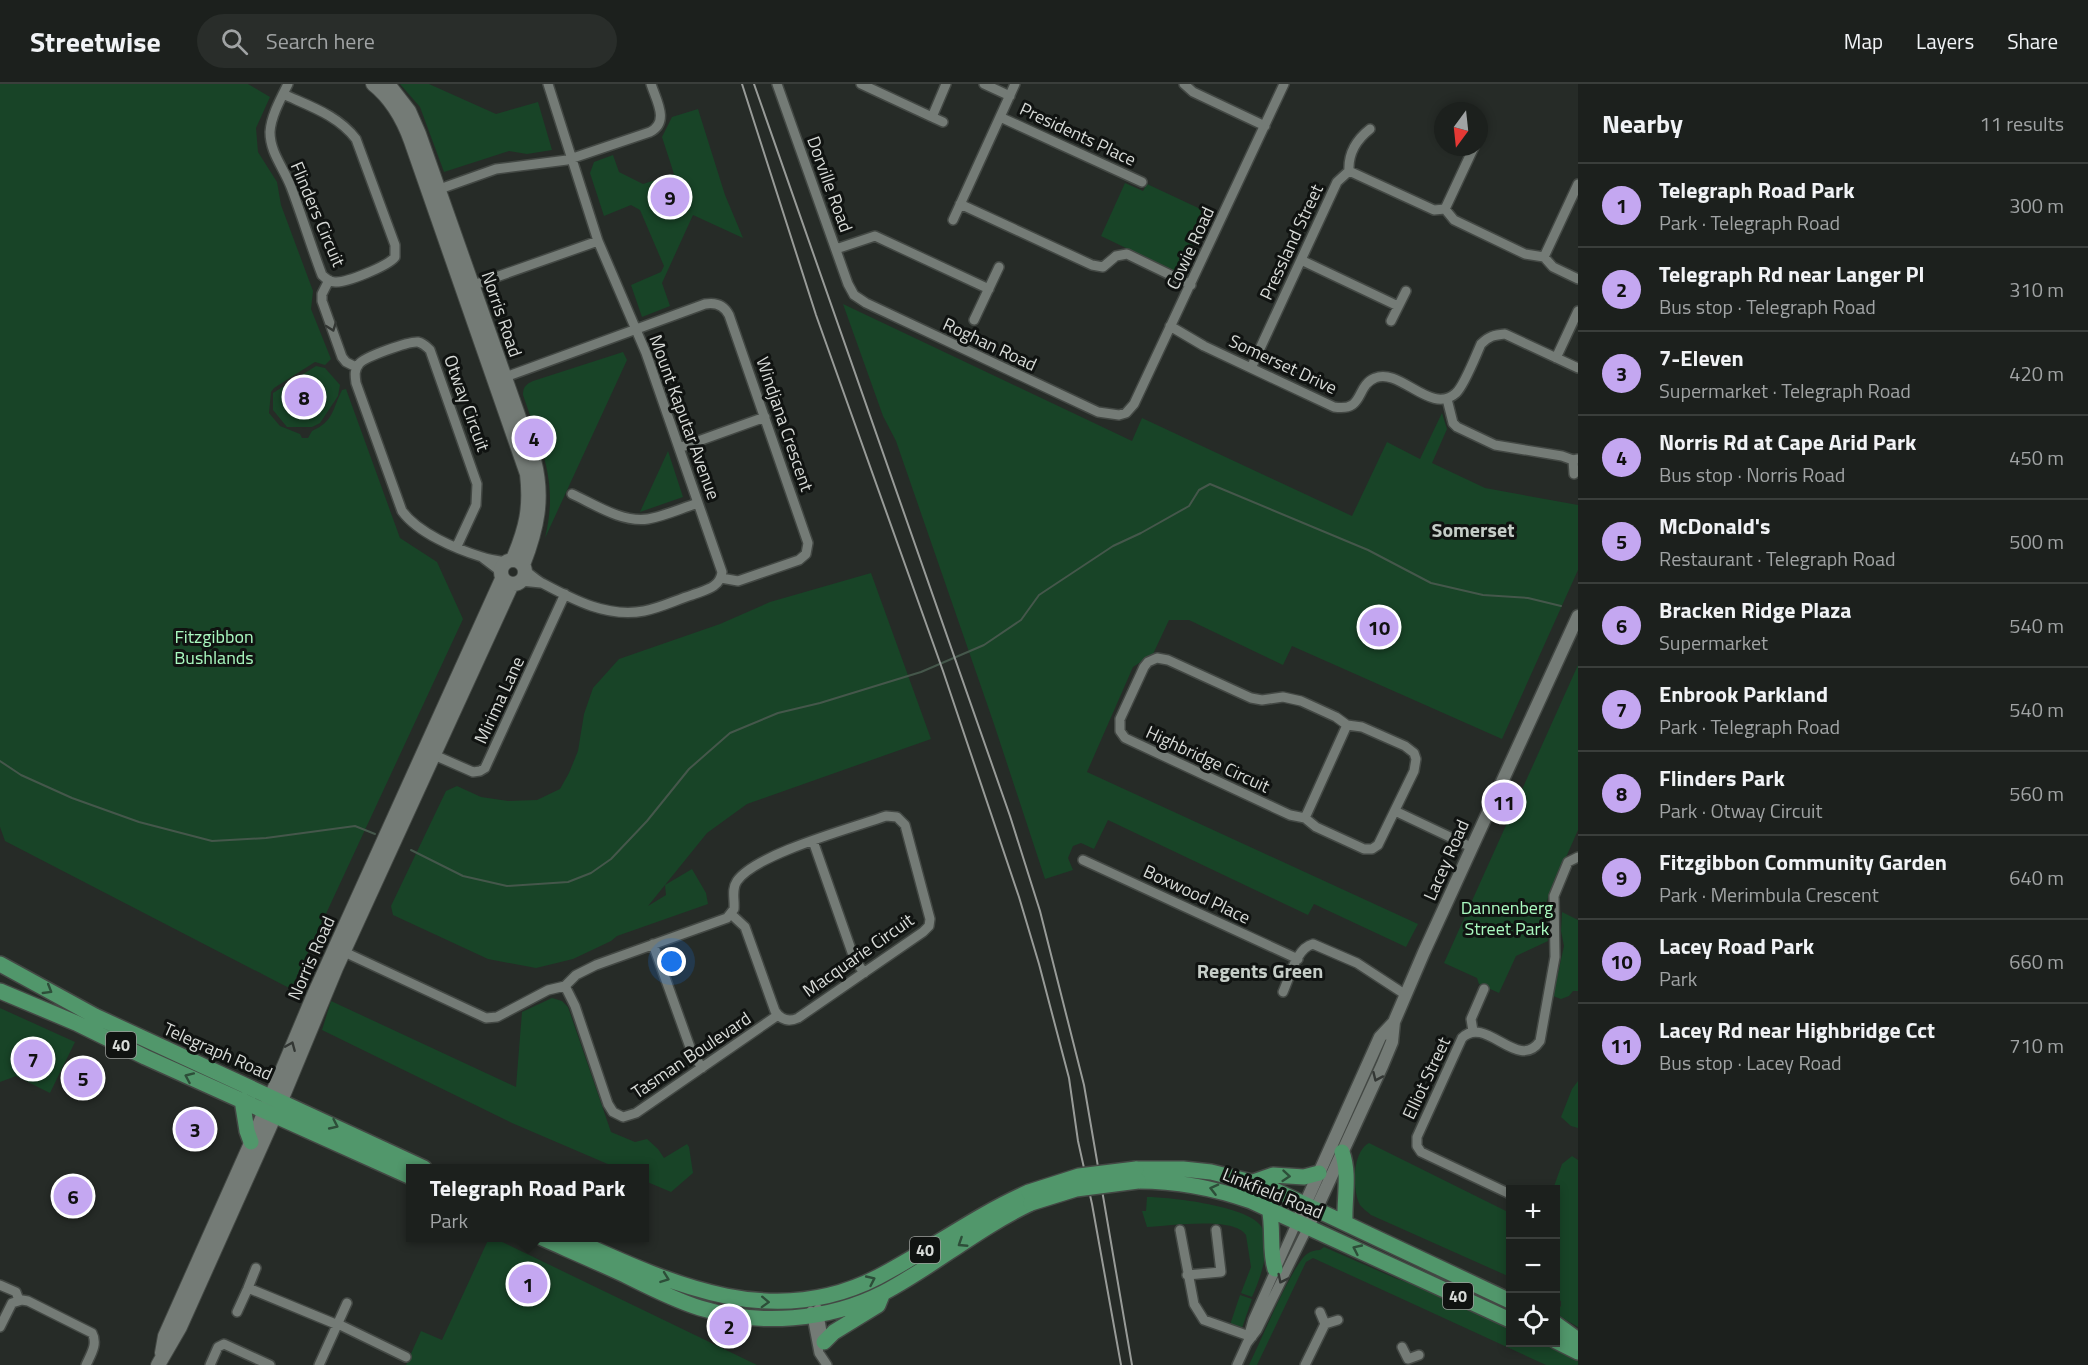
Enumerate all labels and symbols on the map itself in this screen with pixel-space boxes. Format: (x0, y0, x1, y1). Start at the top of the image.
street label: Presidents Place (1015, 95, 1141, 173)
north arrow (1434, 102, 1488, 156)
street label: Dorville Road (800, 132, 860, 236)
street label: Flinders Circuit (284, 157, 353, 271)
pin: 9 (650, 174, 690, 220)
street label: Pressland Street (1252, 179, 1330, 304)
street label: Cowie Road (1159, 202, 1221, 294)
street label: Norris Road (475, 267, 529, 361)
street label: Roghan Road (939, 310, 1041, 378)
one-way arrow (324, 321, 337, 332)
street label: Somerset Drive (1224, 327, 1342, 401)
street label: Mount Kaputar Avenue (643, 331, 727, 503)
street label: Otway Circuit (437, 351, 497, 456)
street label: Windjana Crescent (749, 353, 821, 496)
pin: 8 (284, 374, 324, 420)
pin: 4 (514, 416, 554, 460)
district label: Somerset (1432, 514, 1514, 545)
pin: 10 (1360, 604, 1398, 650)
park label: Fitzgibbon Bushlands (174, 623, 254, 671)
street label: Mirima Lane (467, 652, 531, 748)
street label: Highbridge Circuit (1142, 718, 1275, 800)
pin: 11 (1484, 780, 1524, 824)
street label: Lacey Road (1416, 815, 1476, 905)
street label: Boxwood Place (1139, 857, 1255, 931)
park label: Dannenberg Street Park (1461, 894, 1553, 942)
street label: Macquarie Circuit (797, 906, 920, 1004)
street label: Norris Road (281, 912, 341, 1004)
your location (657, 947, 686, 976)
district label: Regents Green (1197, 955, 1323, 986)
one-way arrow (42, 983, 52, 994)
street label: Tasman Boulevard (626, 1005, 756, 1105)
street label: Telegraph Road (159, 1015, 277, 1087)
road number: 40 (106, 1032, 136, 1058)
street label: Elliot Street (1395, 1032, 1457, 1124)
pin: 7 (14, 1036, 52, 1082)
one-way arrow (284, 1042, 296, 1053)
pin: 5 (64, 1056, 103, 1100)
one-way arrow (1372, 1071, 1384, 1082)
one-way arrow (184, 1072, 195, 1084)
pin: 3 (176, 1106, 214, 1152)
one-way arrow (327, 1118, 338, 1130)
street label: Linkfield Road (1219, 1161, 1327, 1225)
one-way arrow (1281, 1169, 1290, 1182)
pin: 6 (54, 1174, 92, 1218)
one-way arrow (1209, 1184, 1219, 1197)
one-way arrow (958, 1235, 968, 1247)
road number: 40 (910, 1237, 940, 1263)
one-way arrow (1352, 1244, 1363, 1256)
pin: 1 (508, 1262, 548, 1306)
one-way arrow (658, 1271, 669, 1283)
one-way arrow (1277, 1272, 1289, 1283)
one-way arrow (865, 1275, 876, 1287)
road number: 40 (1443, 1283, 1473, 1309)
one-way arrow (761, 1296, 770, 1308)
pin: 2 (710, 1304, 748, 1348)

